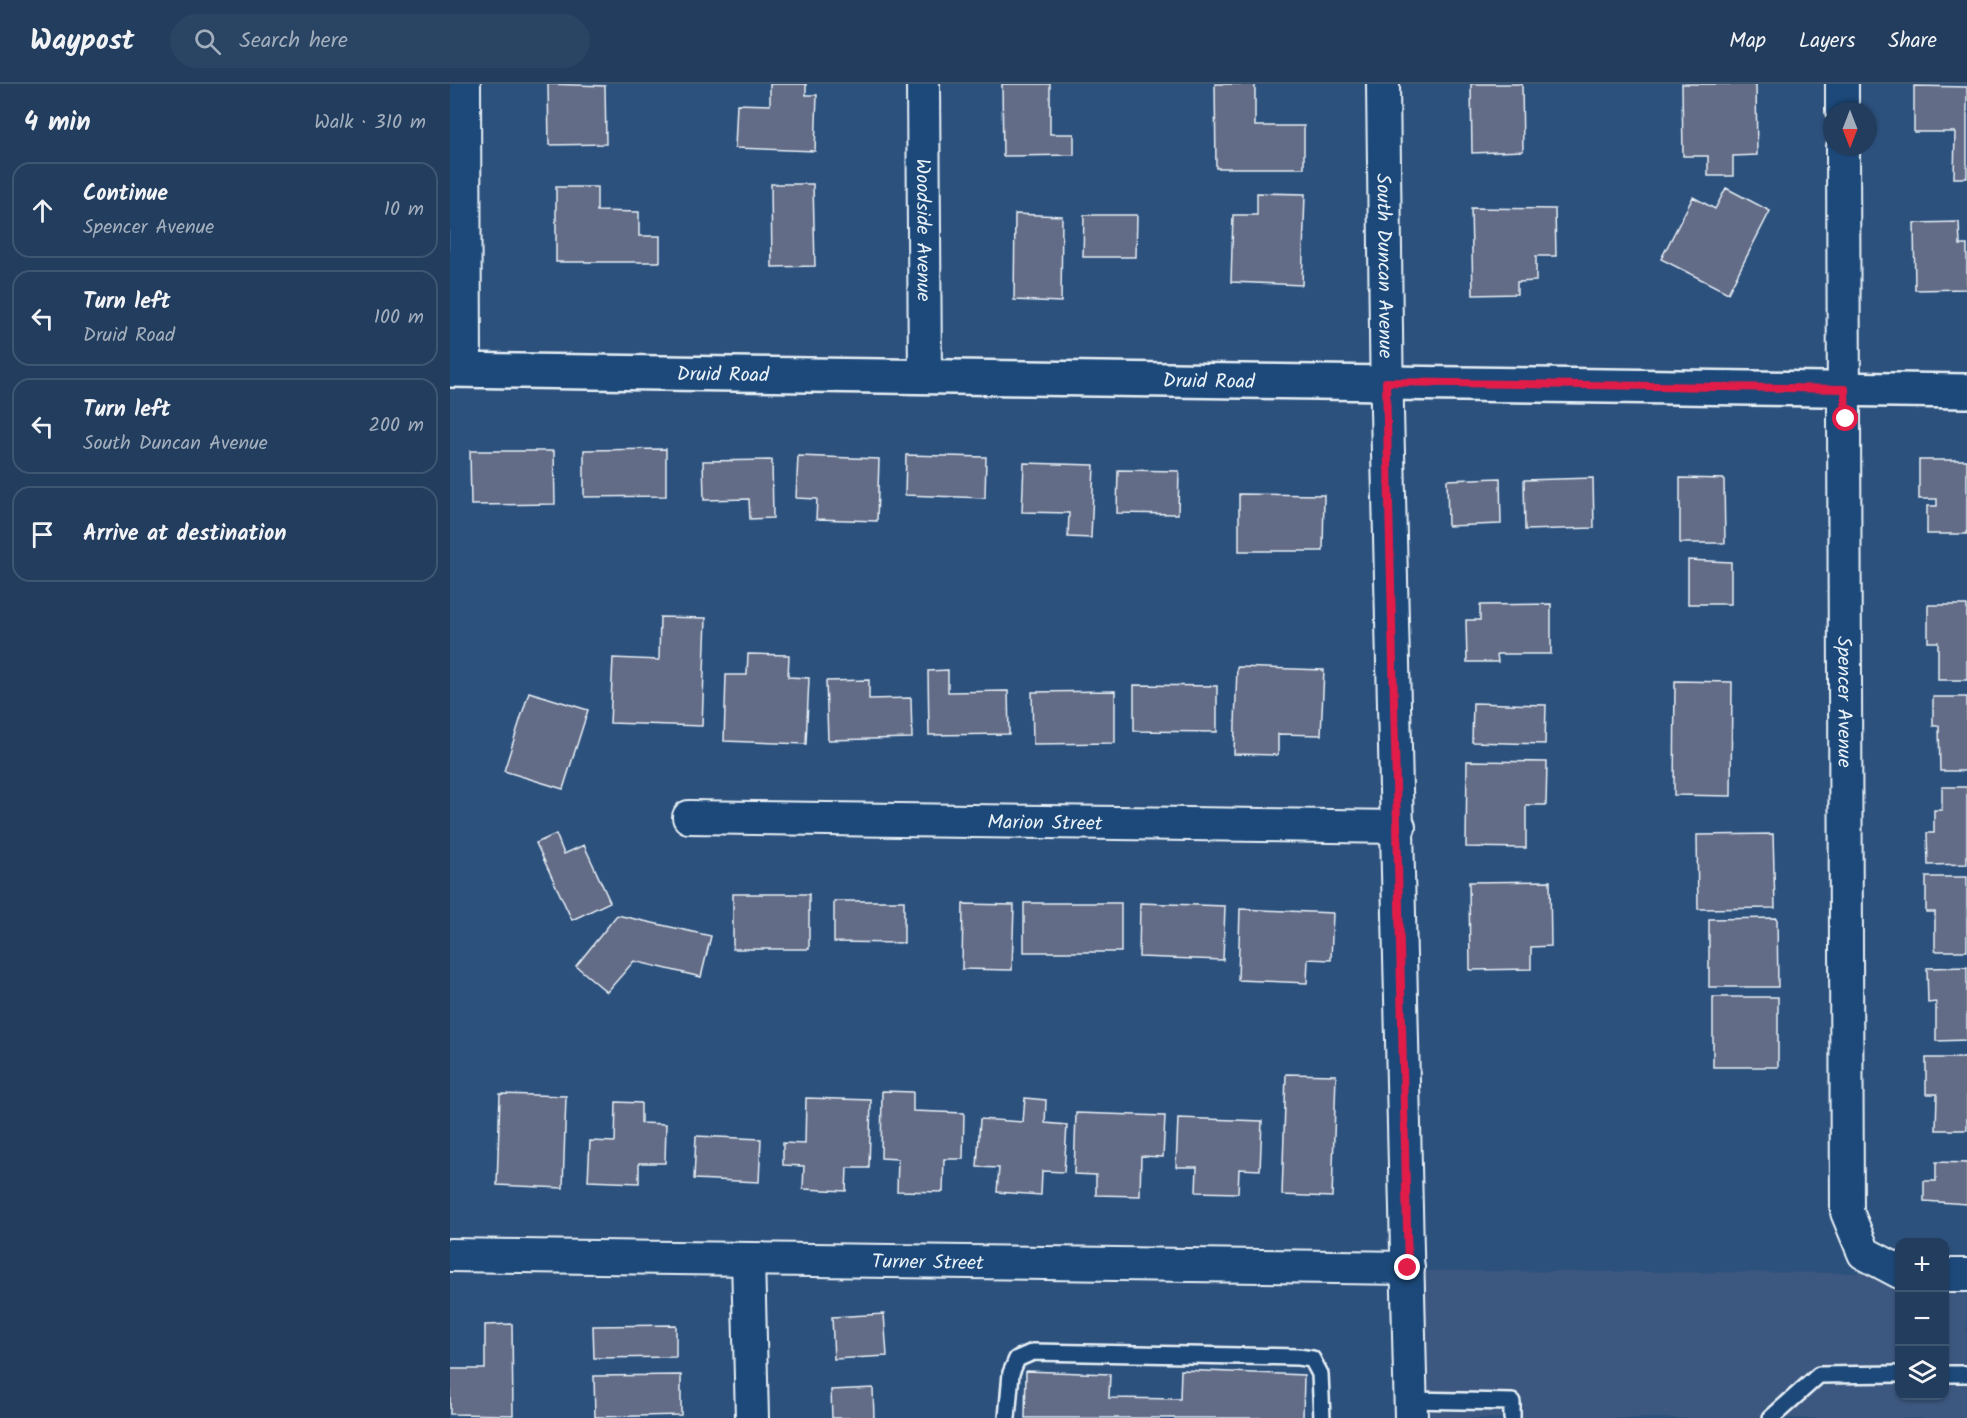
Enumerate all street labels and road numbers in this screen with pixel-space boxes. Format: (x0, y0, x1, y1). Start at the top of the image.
street label: Woodside Avenue (906, 158, 938, 302)
street label: South Duncan Avenue (1366, 173, 1400, 359)
street label: Druid Road (677, 359, 770, 392)
street label: Druid Road (1163, 366, 1256, 399)
street label: Spencer Avenue (1827, 636, 1859, 768)
street label: Marion Street (987, 807, 1103, 841)
street label: Turner Street (872, 1247, 984, 1280)

